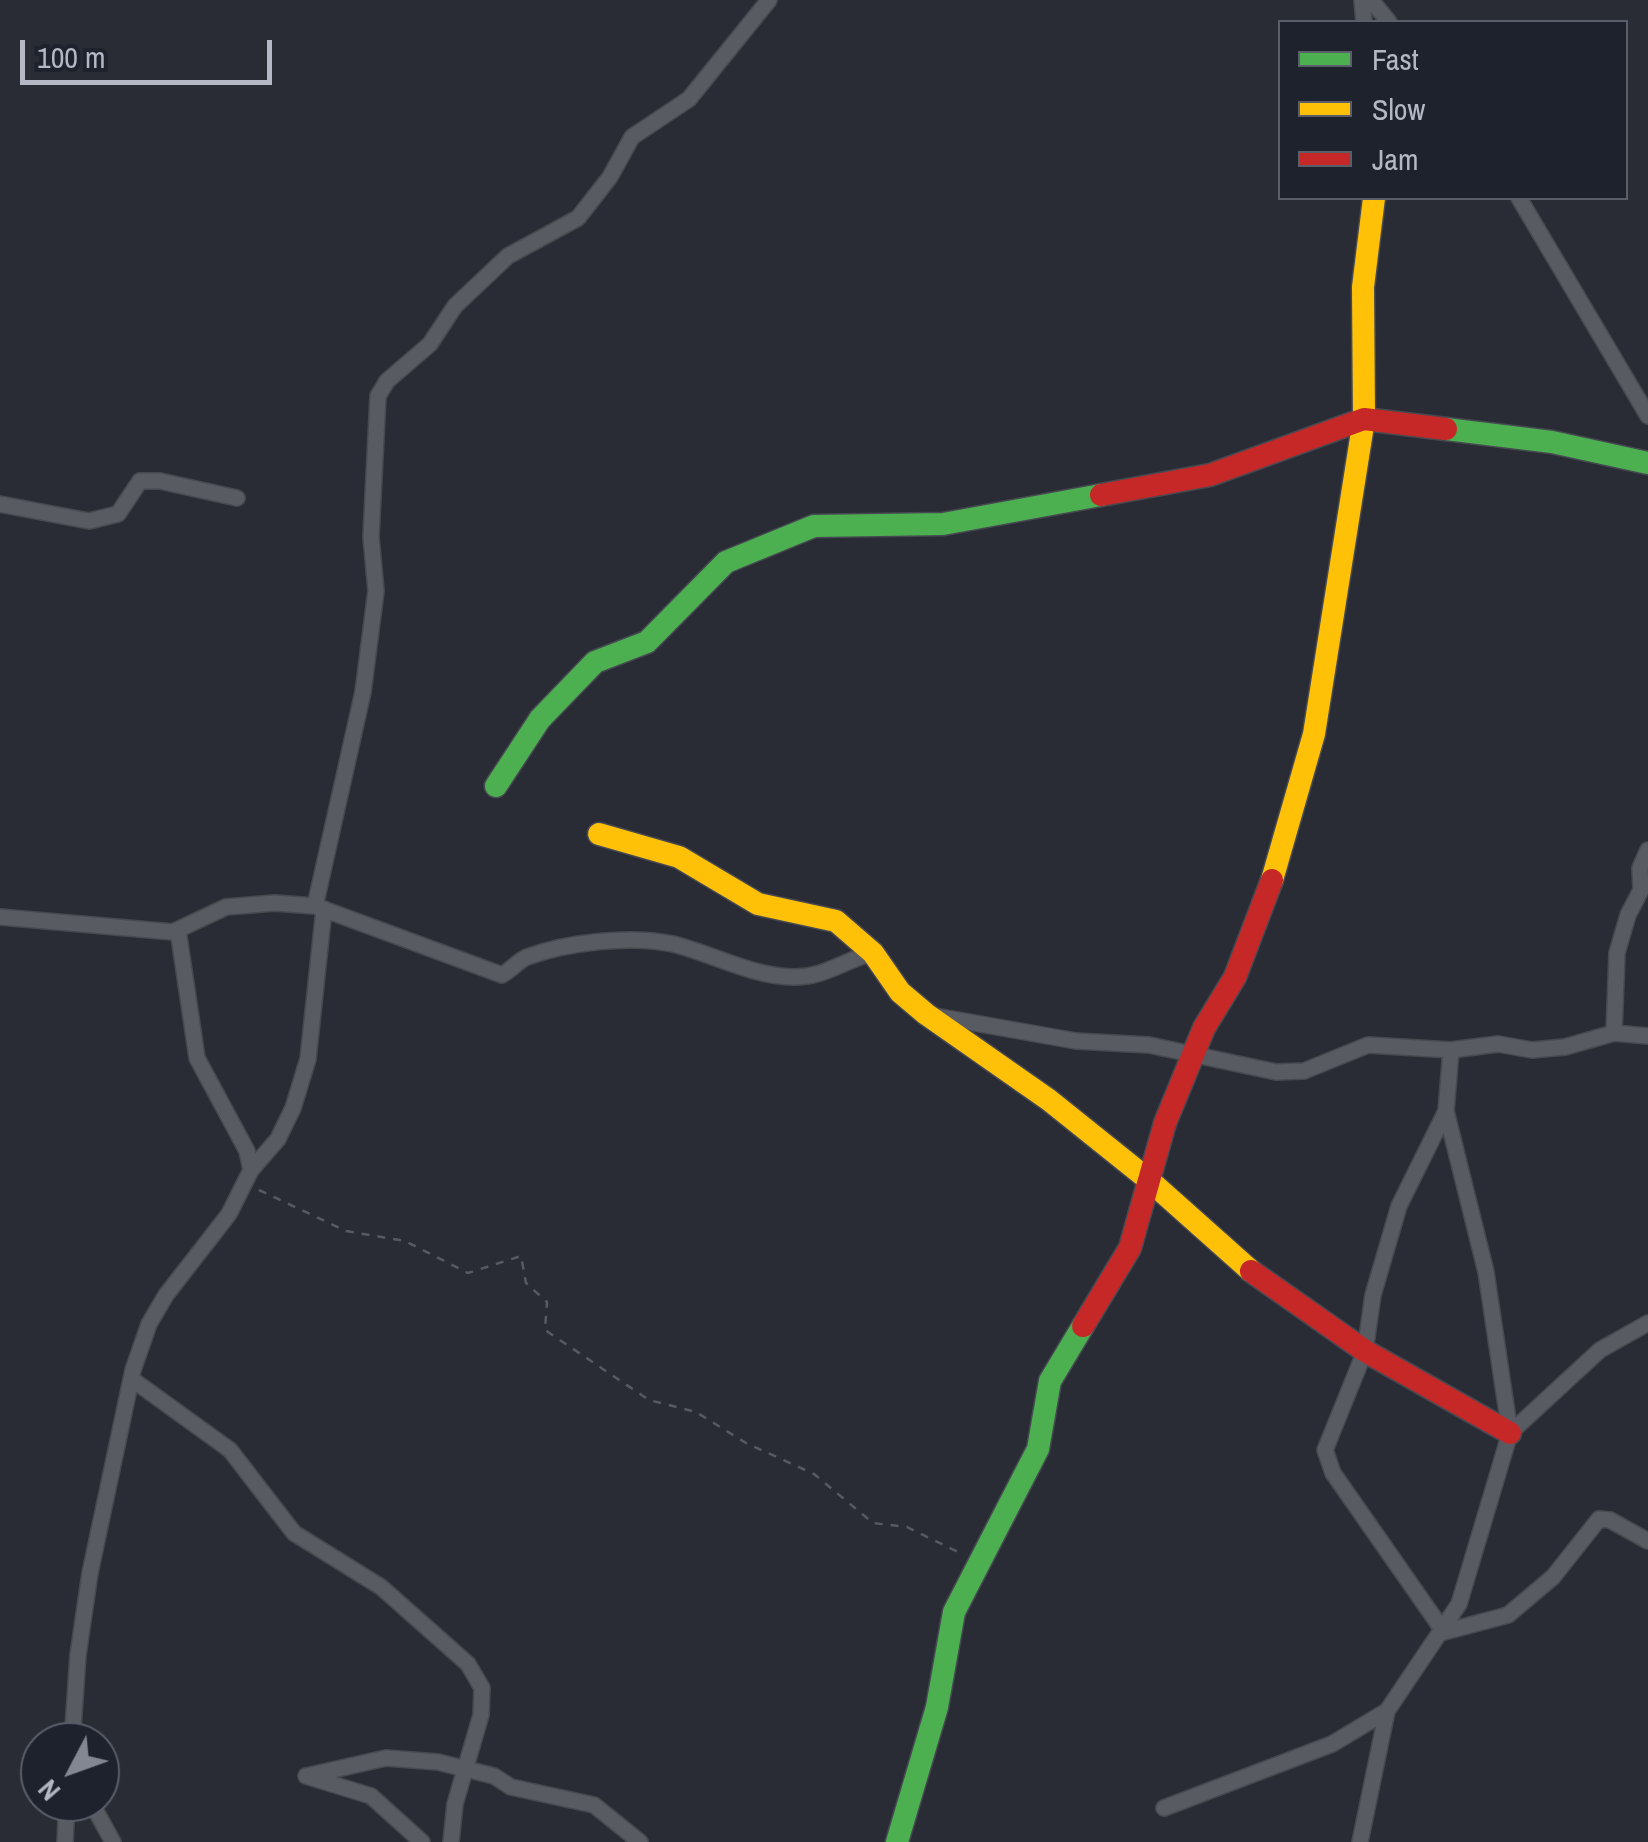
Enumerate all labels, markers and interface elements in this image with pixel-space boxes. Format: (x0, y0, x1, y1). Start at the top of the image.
scale bar (25, 20, 278, 82)
legend (1278, 20, 1628, 200)
text: 100 m (37, 37, 105, 77)
text: Fast (1372, 39, 1419, 79)
text: Slow (1372, 89, 1425, 129)
text: Jam (1372, 139, 1418, 179)
north arrow (20, 1722, 120, 1822)
text: N (29, 1772, 69, 1809)

